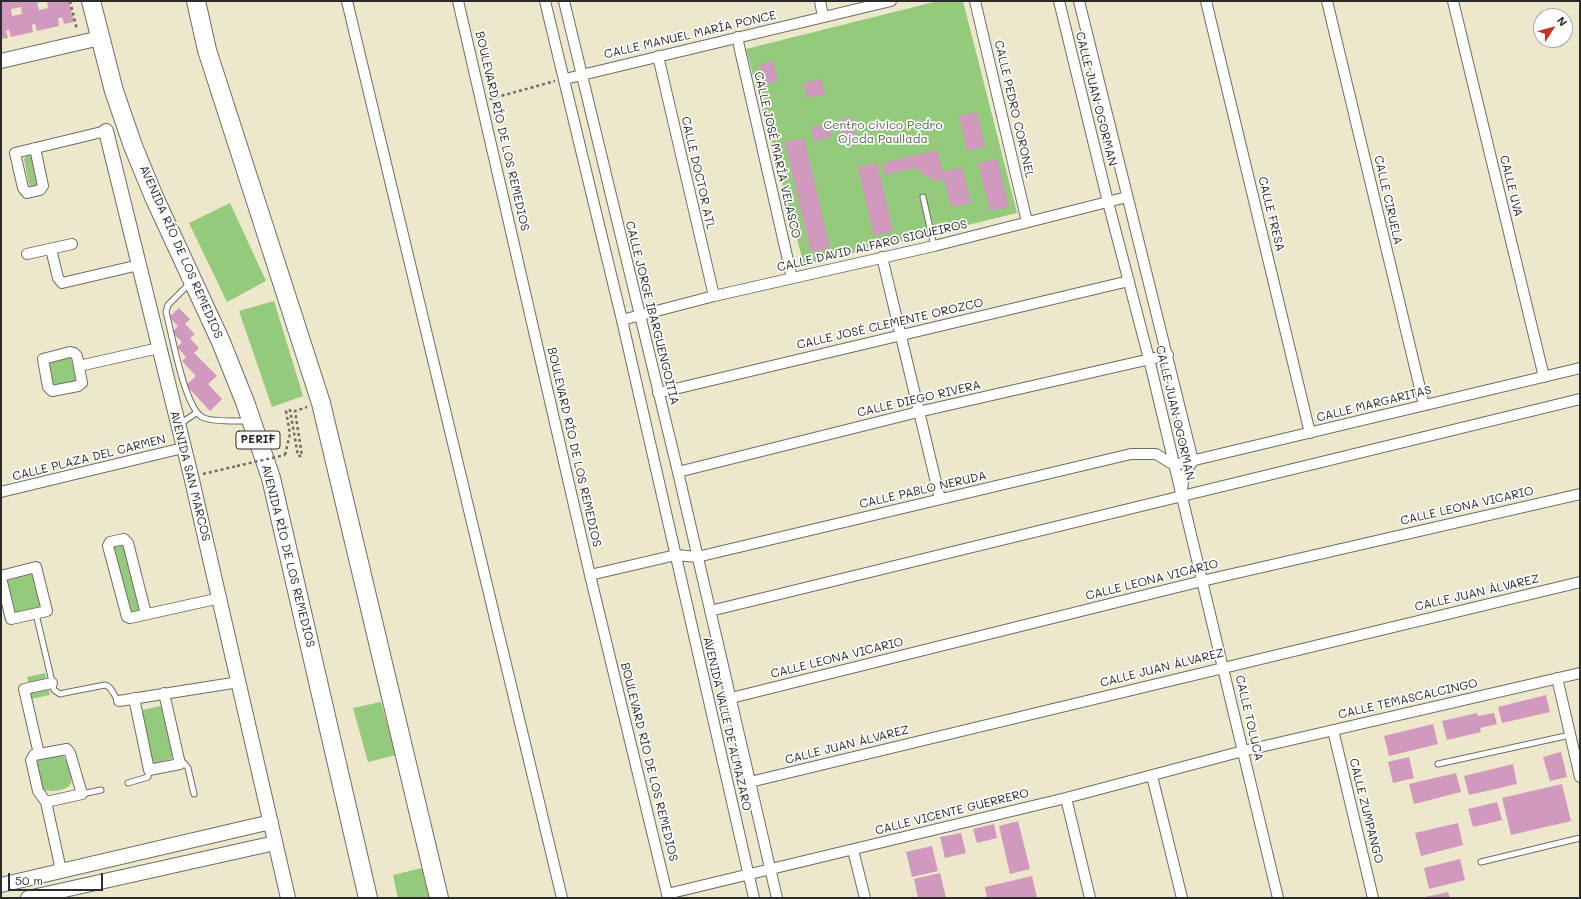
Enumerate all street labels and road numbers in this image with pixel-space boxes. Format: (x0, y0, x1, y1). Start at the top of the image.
street label: CALLE MANUEL MARÍA PONCE (603, 8, 777, 62)
street label: BOULEVARD RÍO DE LOS REMEDIOS (472, 30, 532, 232)
street label: CALLE JUAN OGORMAN (1072, 30, 1120, 168)
street label: CALLE PEDRO CORONEL (991, 39, 1037, 179)
street label: CALLE JOSÉ MARÍA VELASCO (751, 70, 803, 240)
street label: CALLE DOCTOR ATL (678, 115, 718, 231)
street label: CALLE CIRUELA (1371, 154, 1405, 246)
street label: CALLE UVA (1496, 154, 1526, 218)
street label: AVENIDA RÍO DE LOS REMEDIOS (136, 163, 226, 341)
street label: CALLE FRESA (1255, 175, 1287, 253)
street label: CALLE DAVID ALFARO SIQUEIROS (775, 217, 969, 275)
street label: CALLE JORGE IBARGUENGOITIA (622, 220, 682, 406)
street label: CALLE JOSÉ CLEMENTE OROZCO (795, 295, 985, 353)
street label: CALLE JUAN OGORMAN (1152, 344, 1198, 482)
street label: BOULEVARD RÍO DE LOS REMEDIOS (544, 346, 604, 548)
street label: CALLE DIEGO RIVERA (856, 378, 982, 420)
street label: CALLE MARGARITAS (1315, 383, 1433, 425)
street label: AVENIDA SAN MARCOS (167, 409, 213, 543)
road number: PERIF (236, 431, 280, 449)
street label: CALLE PLAZA DEL CARMEN (11, 432, 167, 484)
street label: AVENIDA RÍO DE LOS REMEDIOS (258, 463, 318, 649)
street label: CALLE PABLO NERUDA (858, 468, 988, 512)
street label: CALLE LEONA VICARIO (1399, 484, 1535, 528)
street label: CALLE LEONA VICARIO (1084, 557, 1220, 603)
street label: CALLE JUAN ÁLVAREZ (1413, 572, 1541, 614)
street label: CALLE LEONA VICARIO (769, 635, 905, 681)
street label: AVENIDA VALLE DE ALMAZARO (700, 636, 754, 812)
street label: CALLE JUAN ÁLVAREZ (1099, 646, 1225, 690)
street label: BOULEVARD RÍO DE LOS REMEDIOS (617, 661, 681, 863)
street label: CALLE TOLUCA (1232, 674, 1266, 762)
street label: CALLE TEMASCALCINGO (1337, 676, 1479, 722)
street label: CALLE JUAN ÁLVAREZ (784, 723, 910, 767)
street label: CALLE ZUMPANGO (1346, 757, 1386, 865)
street label: CALLE VICENTE GUERRERO (874, 786, 1030, 838)

